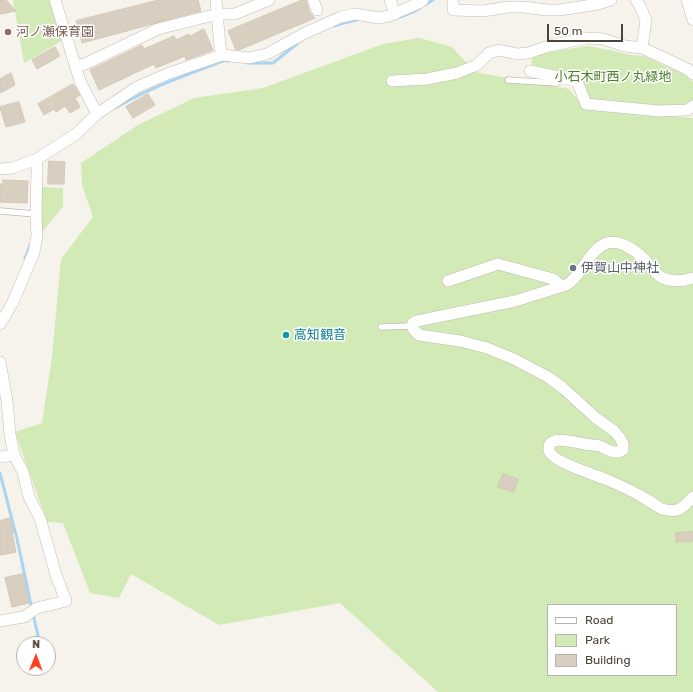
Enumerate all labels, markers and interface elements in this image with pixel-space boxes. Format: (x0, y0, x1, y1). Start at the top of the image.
scale bar (549, 16, 625, 42)
place label: 河ノ瀬保育園 (16, 24, 94, 40)
text: 50 m (554, 24, 582, 38)
marker: 河ノ瀬保育園 (3, 27, 13, 37)
park label: 小石木町西ノ丸緑地 (555, 69, 671, 85)
place label: 伊賀山中神社 (581, 260, 659, 276)
marker: 伊賀山中神社 (568, 263, 578, 273)
place label: 高知観音 (294, 327, 346, 343)
marker: 高知観音 (281, 330, 291, 340)
legend (547, 604, 677, 676)
text: Road (585, 613, 613, 627)
text: Park (585, 633, 610, 647)
north arrow (16, 636, 56, 676)
text: N (32, 638, 40, 651)
text: Building (585, 653, 631, 667)

